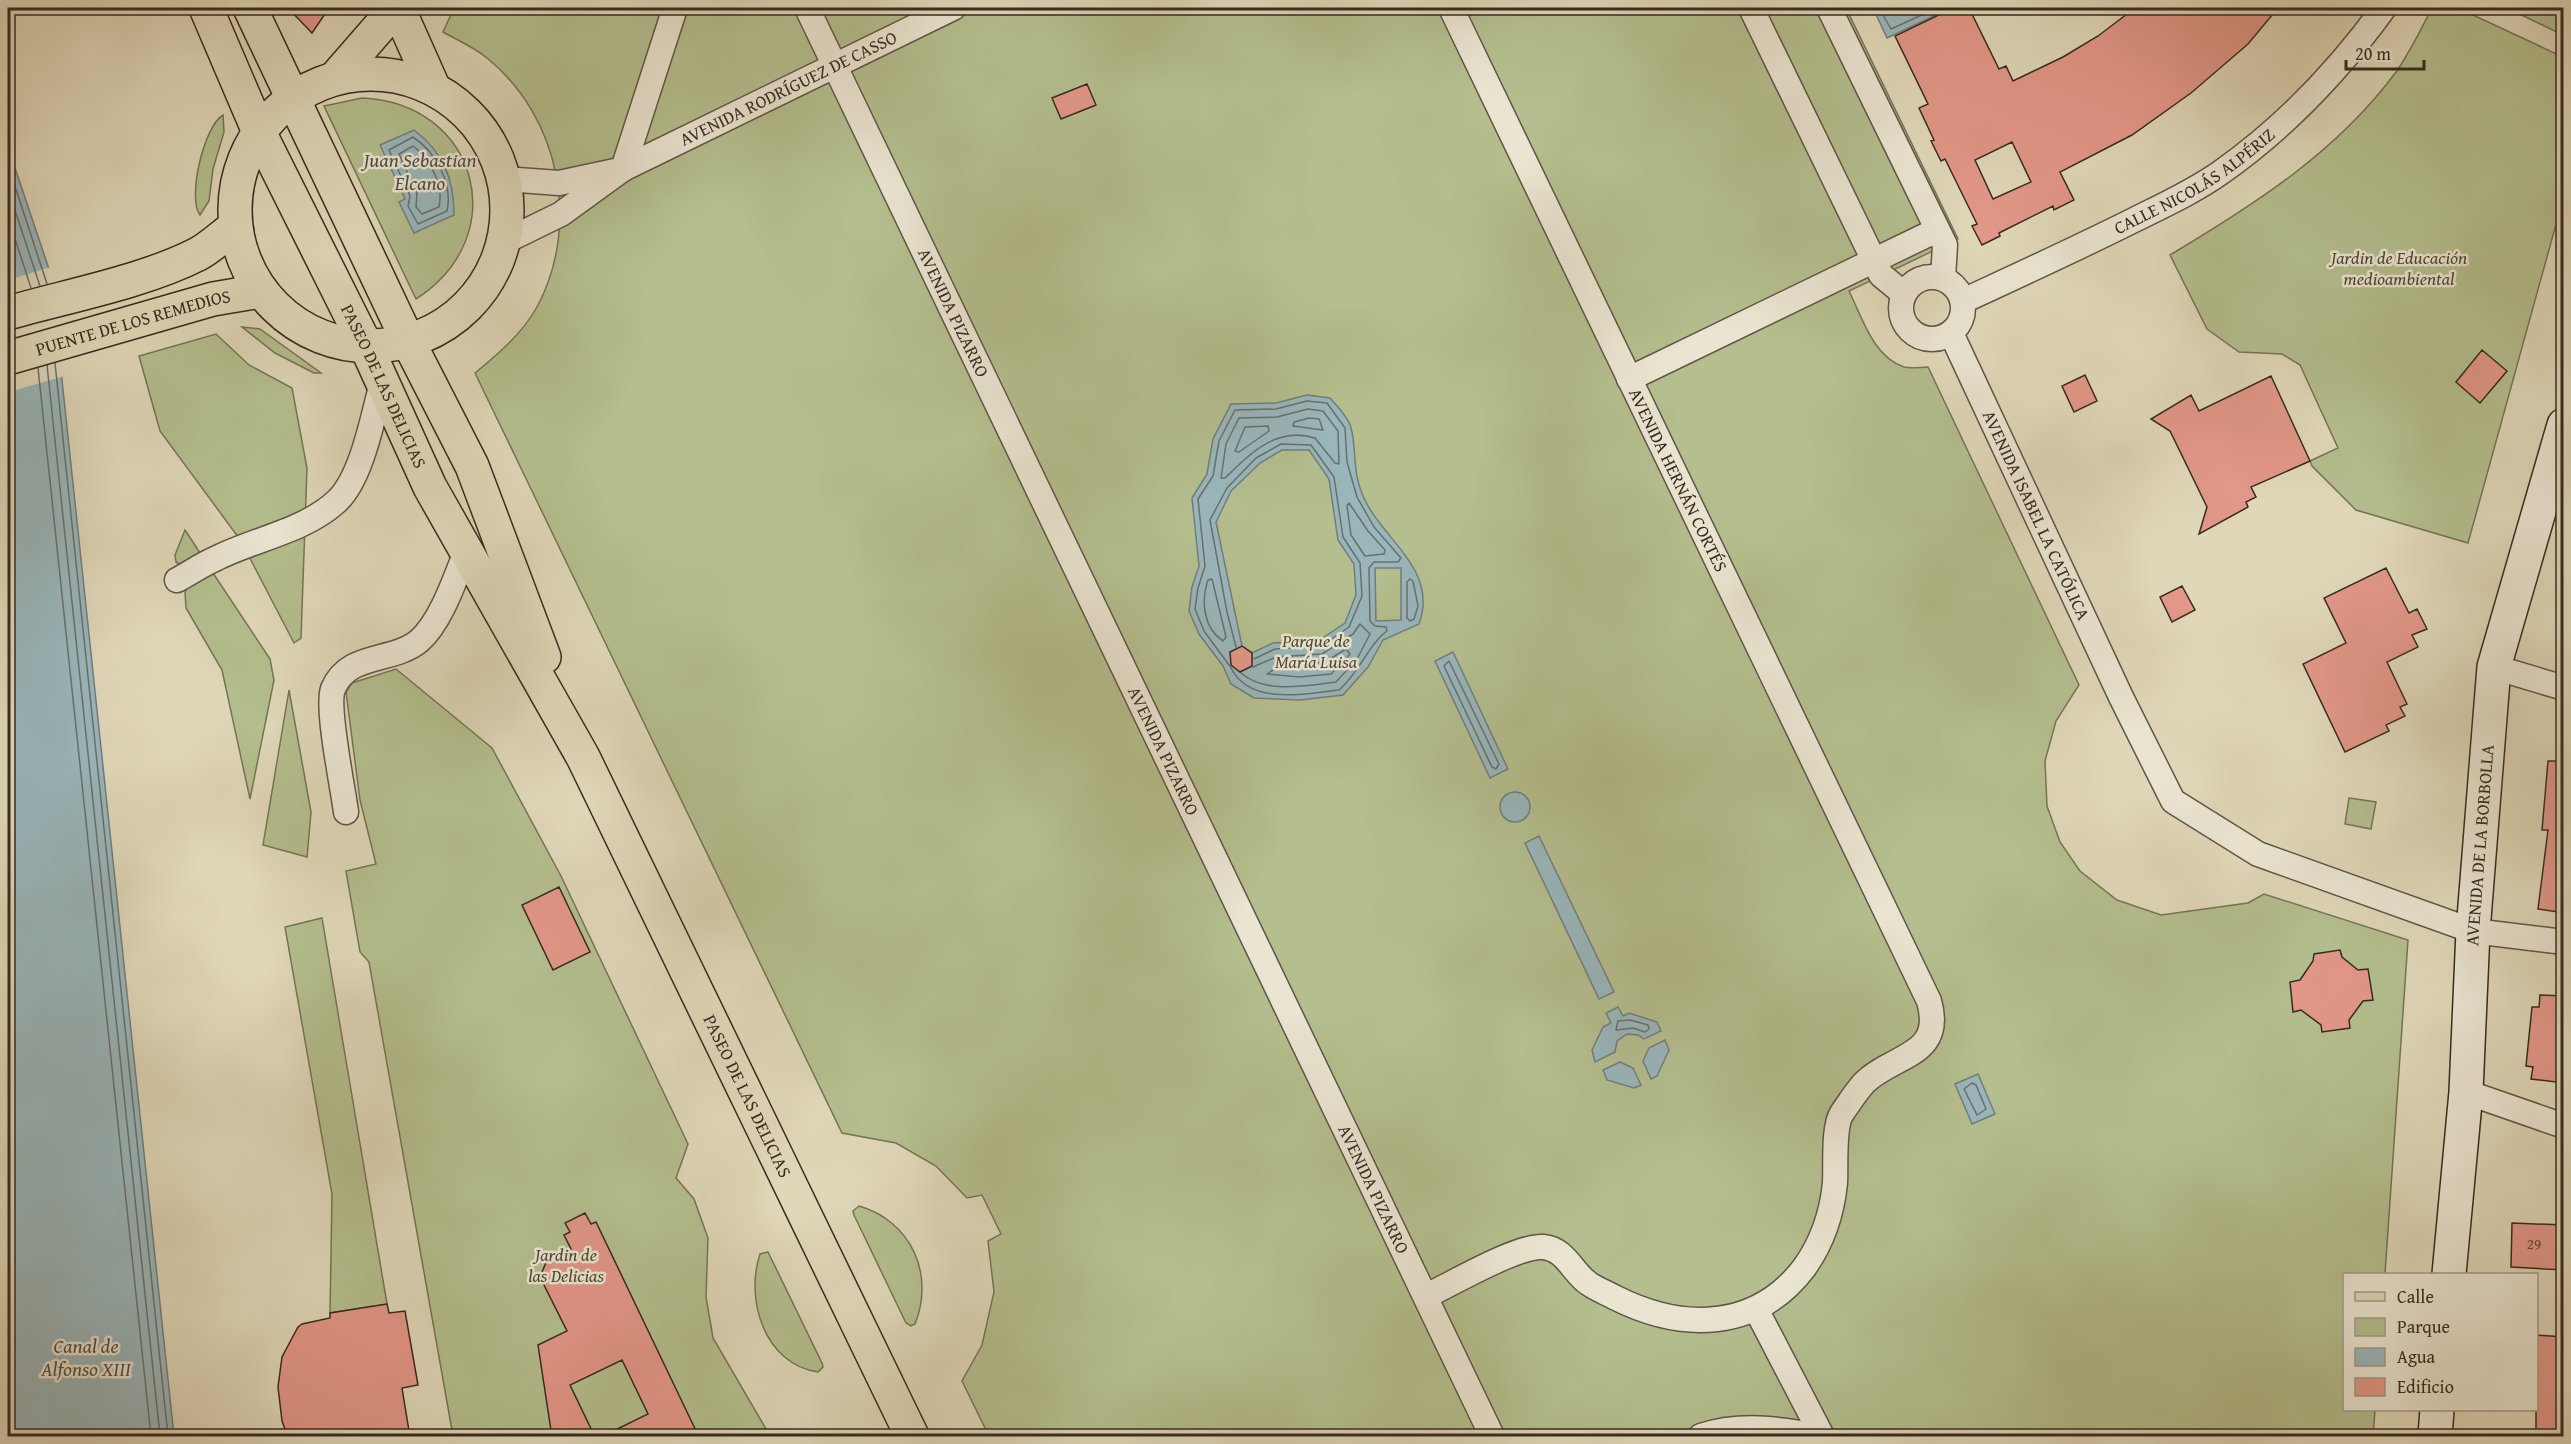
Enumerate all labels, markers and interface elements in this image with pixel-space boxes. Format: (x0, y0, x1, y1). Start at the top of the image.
street label: AVENIDA RODRÍGUEZ DE CASSO (675, 23, 901, 152)
scale bar (2346, 33, 2424, 71)
text: 20 m (2355, 40, 2391, 67)
street label: CALLE NICOLÁS ALPÉRIZ (2109, 121, 2281, 241)
water label: Juan Sebastian Elcano (360, 145, 477, 197)
street label: AVENIDA PIZARRO (911, 243, 996, 382)
park label: Jardin de Educación medioambiental (2328, 244, 2467, 292)
street label: PUENTE DE LOS REMEDIOS (32, 282, 233, 362)
street label: PASEO DE LAS DELICIAS (334, 299, 434, 473)
street label: AVENIDA HERNÁN CORTÉS (1622, 383, 1735, 576)
street label: AVENIDA ISABEL LA CATÓLICA (1976, 405, 2097, 624)
park label: Parque de María Luisa (1275, 627, 1358, 675)
street label: AVENIDA PIZARRO (1121, 682, 1206, 820)
street label: AVENIDA DE LA BORBOLLA (2458, 743, 2501, 946)
street label: PASEO DE LAS DELICIAS (697, 1010, 799, 1182)
street label: AVENIDA PIZARRO (1331, 1120, 1417, 1258)
house number: 29 (2527, 1233, 2541, 1254)
park label: Jardin de las Delicias (528, 1241, 604, 1289)
legend (2343, 1273, 2538, 1411)
text: Calle (2397, 1283, 2434, 1310)
text: Parque (2397, 1313, 2450, 1340)
water label: Canal de Alfonso XIII (40, 1331, 132, 1383)
text: Agua (2397, 1343, 2436, 1370)
text: Edificio (2397, 1373, 2454, 1400)

